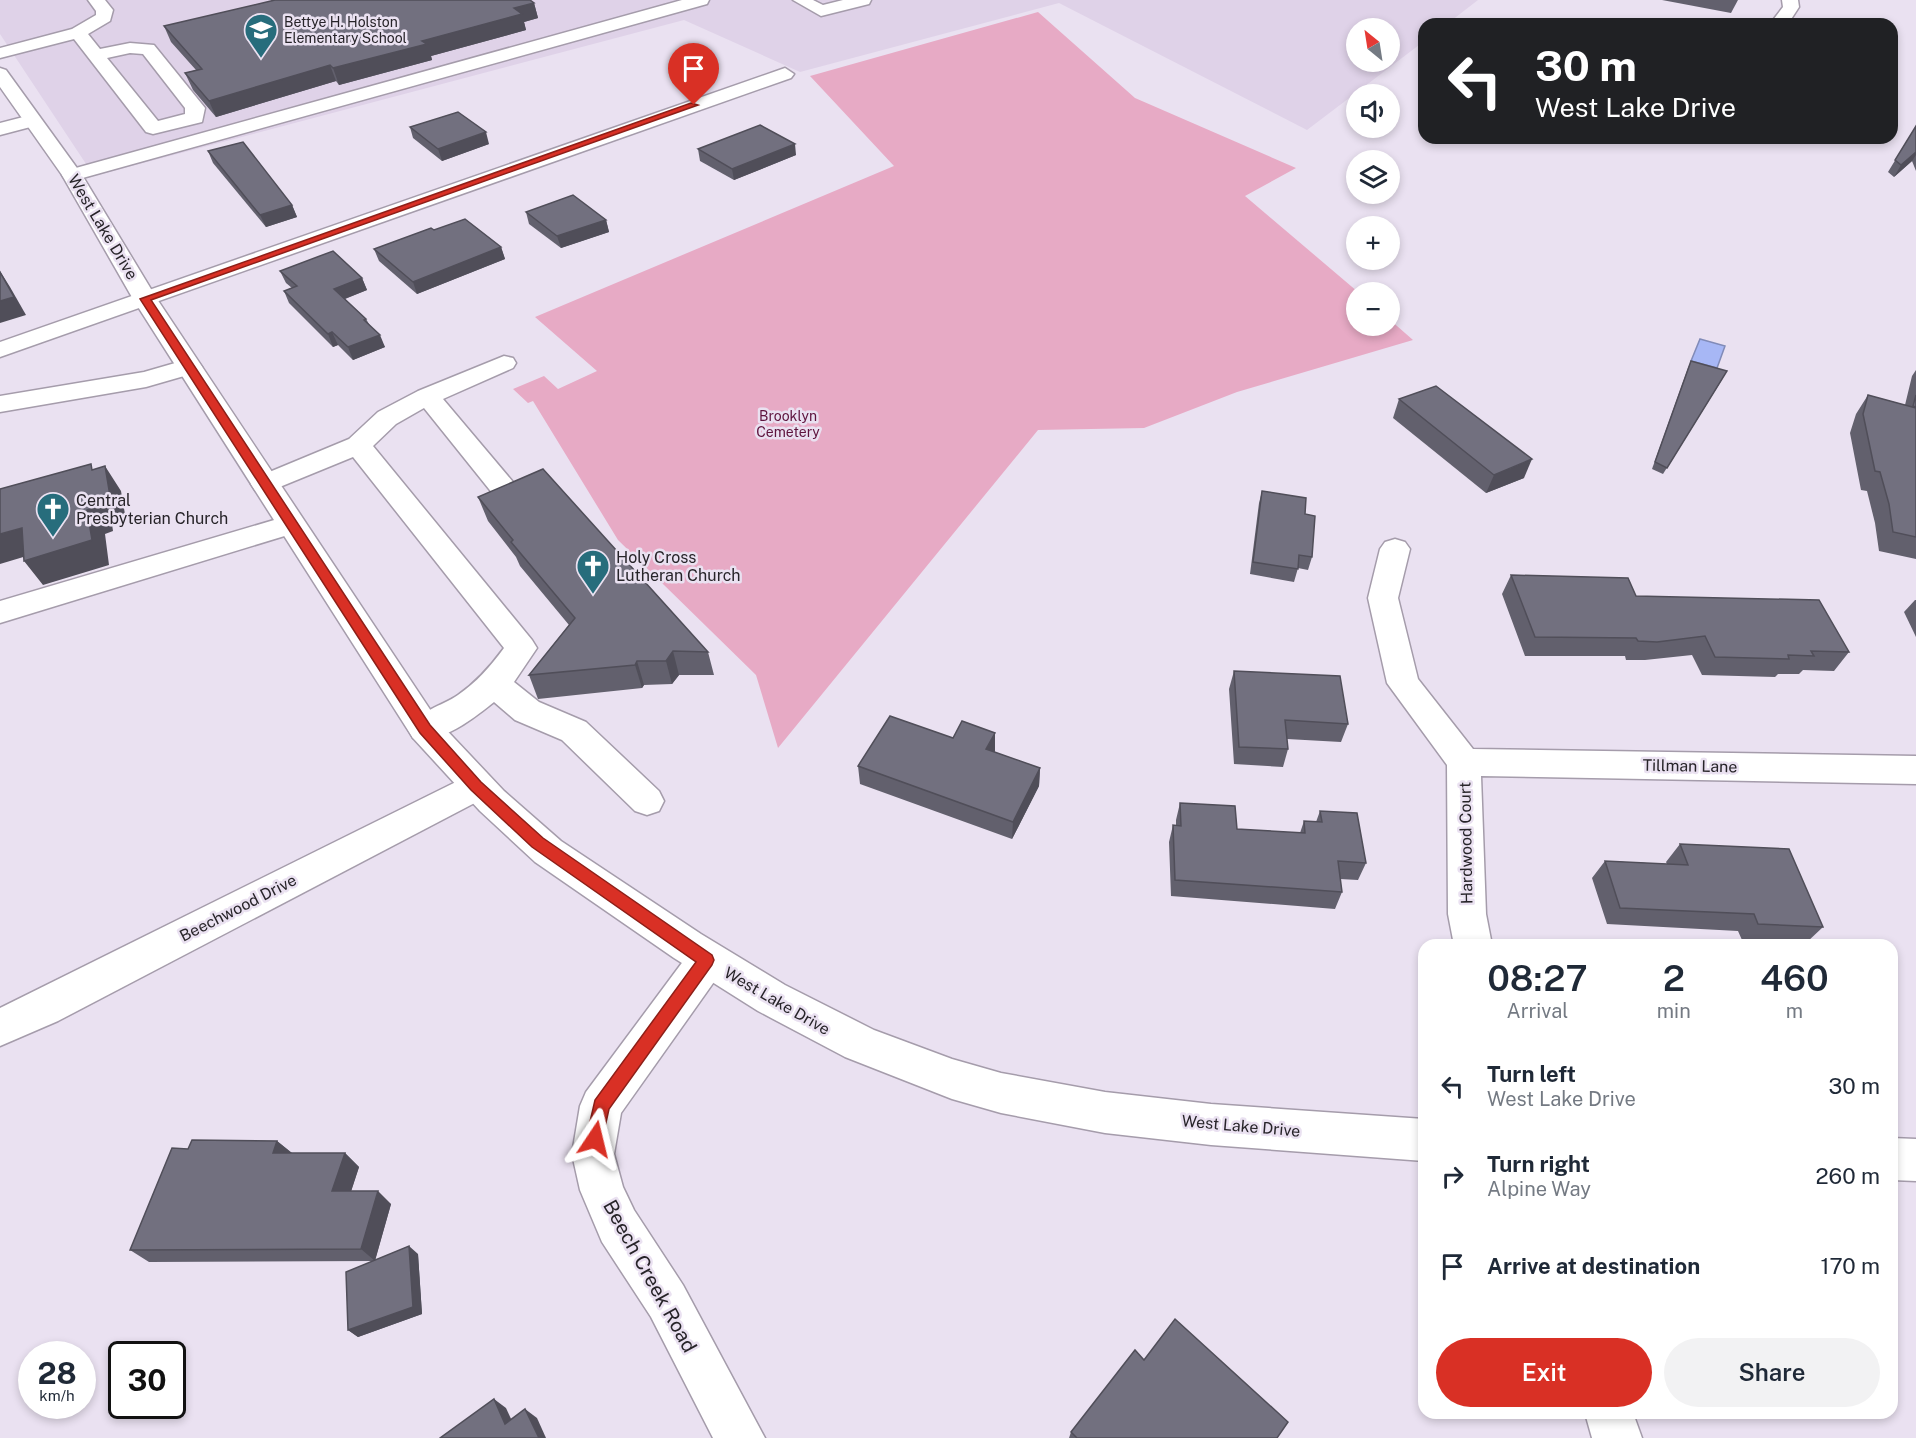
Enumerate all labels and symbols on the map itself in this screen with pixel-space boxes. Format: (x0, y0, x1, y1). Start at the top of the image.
school or university icon: Bettye H. Holston Elementary School (243, 12, 279, 59)
place label: Bettye H. Holston Elementary School (284, 14, 407, 46)
north arrow (1346, 18, 1400, 72)
pin (668, 43, 719, 105)
street label: West Lake Drive (64, 171, 142, 283)
park label: Brooklyn Cemetery (756, 408, 820, 440)
church icon: Central Presbyterian Church (35, 491, 71, 538)
place label: Central Presbyterian Church (76, 491, 228, 528)
church icon: Holy Cross Lutheran Church (575, 548, 611, 595)
place label: Holy Cross Lutheran Church (616, 548, 741, 585)
street label: Tillman Lane (1642, 756, 1738, 776)
street label: Hardwood Court (1455, 782, 1477, 904)
street label: Beechwood Drive (176, 870, 300, 946)
street label: West Lake Drive (721, 963, 833, 1039)
position arrow (563, 1107, 627, 1171)
street label: West Lake Drive (1181, 1111, 1301, 1141)
street label: Beech Creek Road (598, 1195, 702, 1357)
speed limit sign: 30 (108, 1341, 186, 1419)

